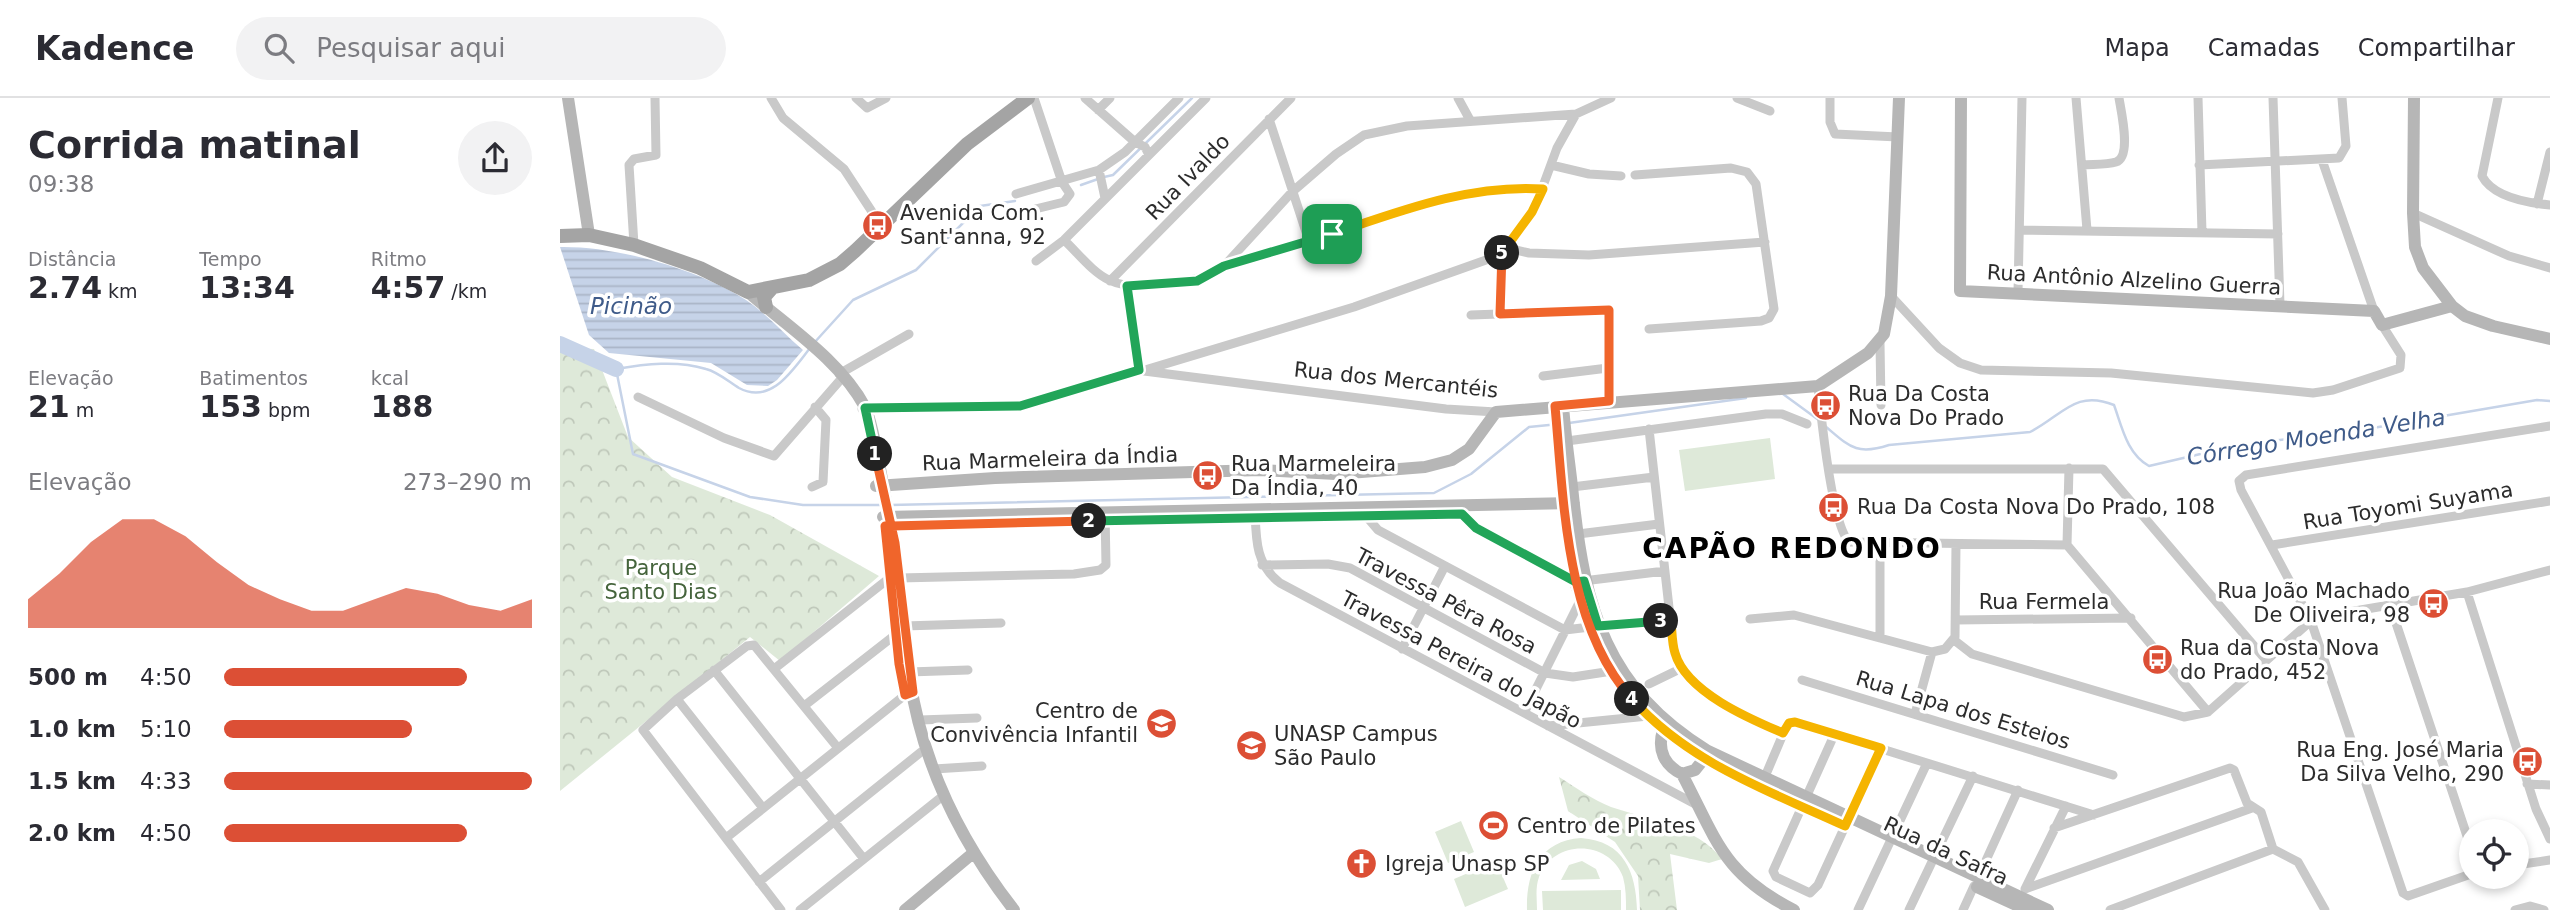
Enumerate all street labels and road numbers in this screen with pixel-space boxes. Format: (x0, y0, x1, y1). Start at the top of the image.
street label: Rua Ivaldo (1141, 129, 1235, 225)
street label: Rua Antônio Alzelino Guerra (1986, 260, 2282, 300)
street label: Rua dos Mercantéis (1293, 357, 1499, 403)
street label: Rua Marmeleira da Índia (921, 442, 1178, 475)
street label: Rua Toyomi Suyama (2301, 478, 2515, 534)
street label: Travessa Pêra Rosa (1351, 543, 1541, 659)
street label: Travessa Pereira do Japão (1336, 586, 1585, 734)
street label: Rua Fermela (1979, 590, 2109, 614)
street label: Rua Lapa dos Esteios (1853, 666, 2073, 754)
street label: Rua da Safra (1880, 812, 2012, 890)

